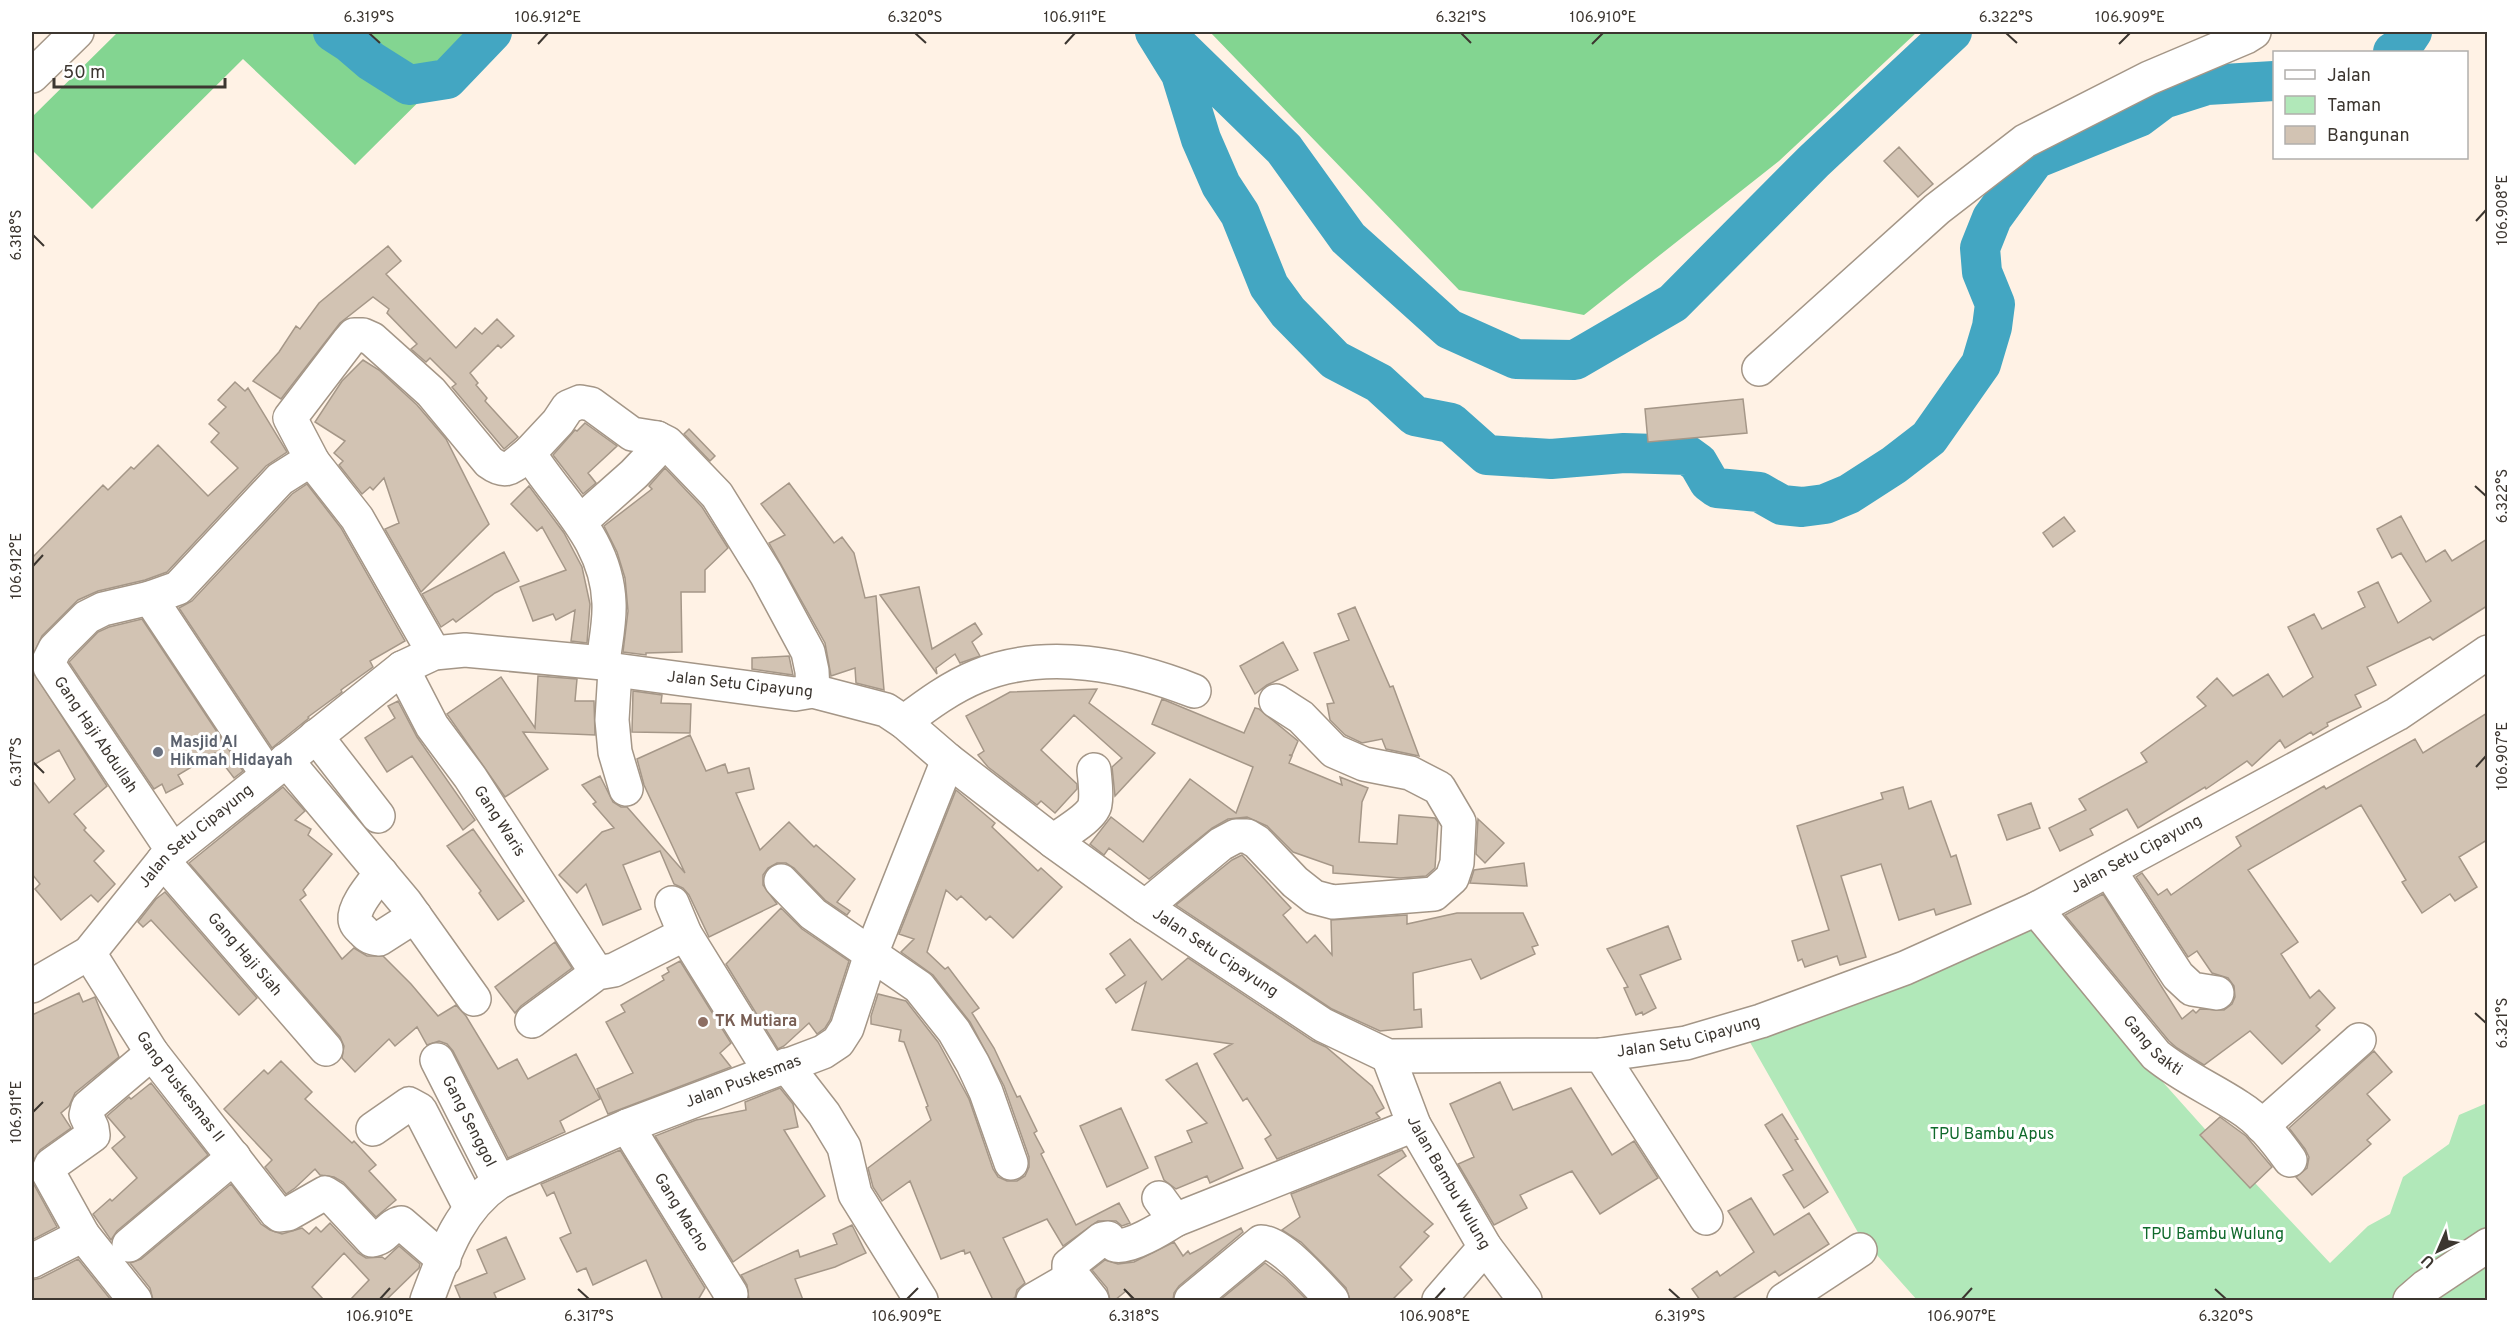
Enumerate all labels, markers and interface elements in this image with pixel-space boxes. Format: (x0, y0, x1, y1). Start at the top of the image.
text: 6.319°S (344, 9, 395, 28)
text: 106.912°E (515, 9, 581, 28)
text: 6.320°S (888, 9, 943, 28)
text: 106.911°E (1044, 9, 1106, 28)
text: 6.321°S (1436, 9, 1486, 28)
text: 106.910°E (1570, 9, 1636, 28)
text: 6.322°S (1979, 9, 2033, 28)
text: 106.909°E (2095, 9, 2165, 28)
scale bar (54, 51, 225, 89)
legend (2273, 51, 2468, 159)
text: 50 m (63, 62, 105, 85)
text: Jalan (2327, 65, 2371, 88)
text: Taman (2327, 95, 2381, 118)
text: Bangunan (2327, 125, 2410, 148)
text: 106.908°E (2494, 175, 2513, 245)
text: 6.318°S (8, 209, 27, 261)
text: 6.322°S (2494, 469, 2513, 523)
text: 106.912°E (8, 533, 27, 599)
street label: Jalan Setu Cipayung (666, 667, 814, 703)
street label: Gang Haji Abdullah (49, 673, 141, 797)
text: 106.907°E (2494, 722, 2513, 790)
place label: Masjid Al Hikmah Hidayah (170, 733, 293, 771)
text: 6.317°S (8, 737, 27, 787)
marker: Masjid Al Hikmah Hidayah (151, 745, 165, 759)
street label: Jalan Setu Cipayung (135, 781, 258, 893)
street label: Gang Waris (469, 782, 529, 861)
street label: Jalan Setu Cipayung (2067, 811, 2206, 898)
street label: Jalan Setu Cipayung (1148, 904, 1282, 1002)
street label: Gang Haji Siah (202, 909, 286, 1001)
text: 6.321°S (2494, 998, 2513, 1048)
place label: TK Mutiara (715, 1012, 797, 1032)
street label: Jalan Setu Cipayung (1615, 1012, 1763, 1063)
street label: Gang Sakti (2118, 1012, 2186, 1081)
marker: TK Mutiara (696, 1015, 710, 1029)
street label: Gang Puskesmas II (131, 1028, 228, 1147)
street label: Jalan Puskesmas (683, 1051, 805, 1113)
street label: Gang Senggol (437, 1072, 500, 1171)
text: 106.911°E (8, 1081, 27, 1143)
street label: Jalan Bambu Wulung (1402, 1114, 1494, 1253)
park label: TPU Bambu Apus (1930, 1125, 2054, 1145)
street label: Gang Macho (649, 1170, 713, 1256)
north arrow (2408, 1221, 2468, 1281)
park label: TPU Bambu Wulung (2142, 1225, 2284, 1245)
text: U (2418, 1249, 2440, 1272)
text: 106.910°E (347, 1308, 413, 1327)
text: 6.317°S (564, 1308, 614, 1327)
text: 106.909°E (872, 1308, 942, 1327)
text: 6.318°S (1108, 1308, 1160, 1327)
text: 106.908°E (1400, 1308, 1470, 1327)
text: 6.319°S (1655, 1308, 1706, 1327)
text: 106.907°E (1928, 1308, 1996, 1327)
text: 6.320°S (2199, 1308, 2254, 1327)

